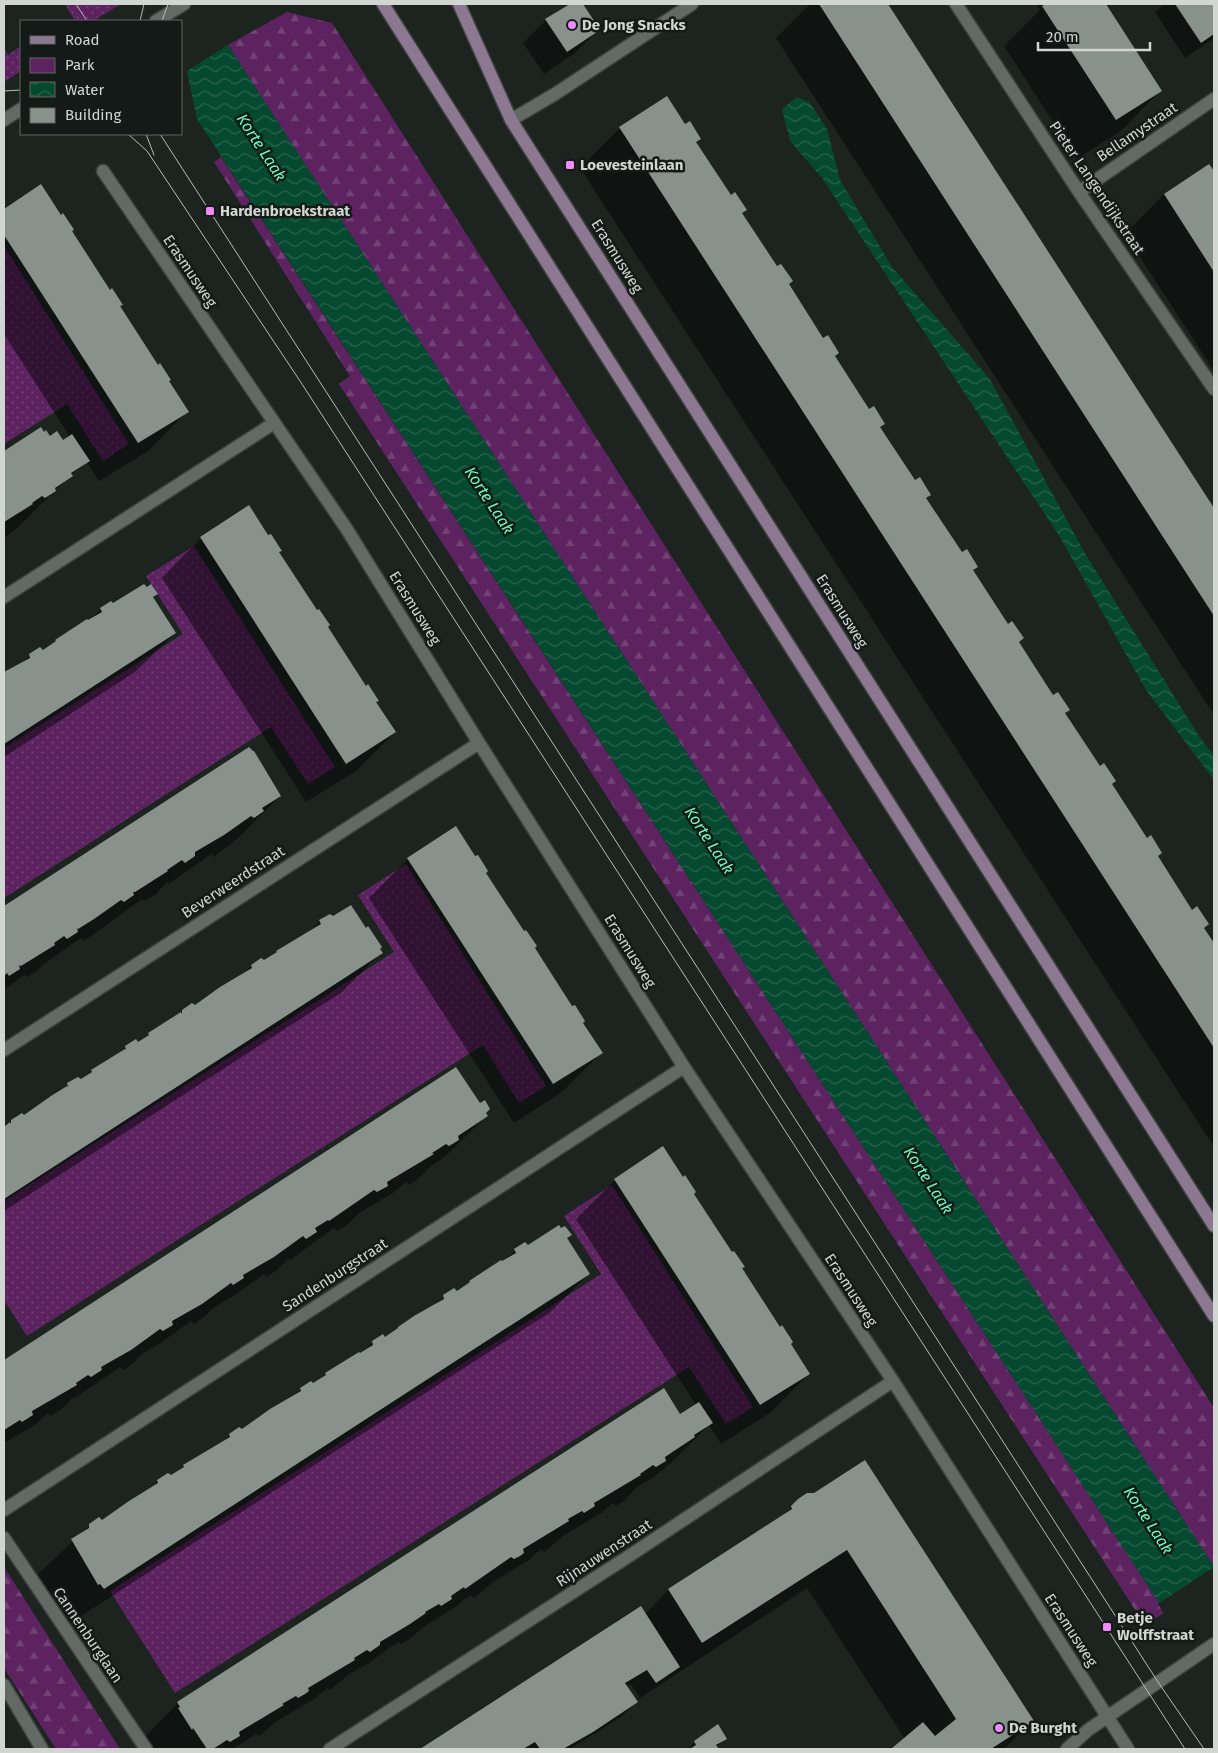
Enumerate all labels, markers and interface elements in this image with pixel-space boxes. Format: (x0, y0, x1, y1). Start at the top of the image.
place label: De Jong Snacks (582, 16, 686, 34)
marker: De Jong Snacks (566, 19, 578, 31)
legend (20, 20, 182, 135)
scale bar (1038, 20, 1150, 52)
text: 20 m (1046, 28, 1079, 46)
text: Road (65, 31, 100, 49)
text: Park (65, 56, 95, 74)
text: Water (65, 81, 104, 99)
street label: Bellamystraat (1093, 98, 1181, 166)
text: Building (65, 106, 121, 124)
water label: Korte Laak (233, 110, 291, 185)
street label: Pieter Langendijkstraat (1046, 118, 1149, 259)
place label: Loevesteinlaan (580, 156, 683, 174)
marker: Loevesteinlaan (564, 159, 576, 171)
place label: Hardenbroekstraat (220, 202, 350, 220)
marker: Hardenbroekstraat (204, 205, 216, 217)
street label: Erasmusweg (587, 216, 647, 296)
street label: Erasmusweg (159, 231, 221, 311)
water label: Korte Laak (461, 463, 519, 538)
street label: Erasmusweg (385, 568, 445, 648)
street label: Erasmusweg (812, 571, 872, 651)
water label: Korte Laak (681, 803, 739, 878)
street label: Beverweerdstraat (178, 842, 288, 922)
street label: Erasmusweg (600, 911, 660, 991)
water label: Korte Laak (900, 1143, 958, 1218)
street label: Sandenburgstraat (279, 1234, 391, 1316)
street label: Erasmusweg (821, 1250, 881, 1330)
water label: Korte Laak (1120, 1483, 1178, 1558)
street label: Rijnauwenstraat (553, 1515, 656, 1591)
street label: Cannenburglaan (49, 1584, 127, 1686)
street label: Erasmusweg (1041, 1590, 1101, 1670)
place label: Betje Wolffstraat (1117, 1609, 1194, 1644)
marker: Betje Wolffstraat (1101, 1621, 1113, 1633)
place label: De Burght (1009, 1719, 1077, 1737)
marker: De Burght (993, 1722, 1005, 1734)

